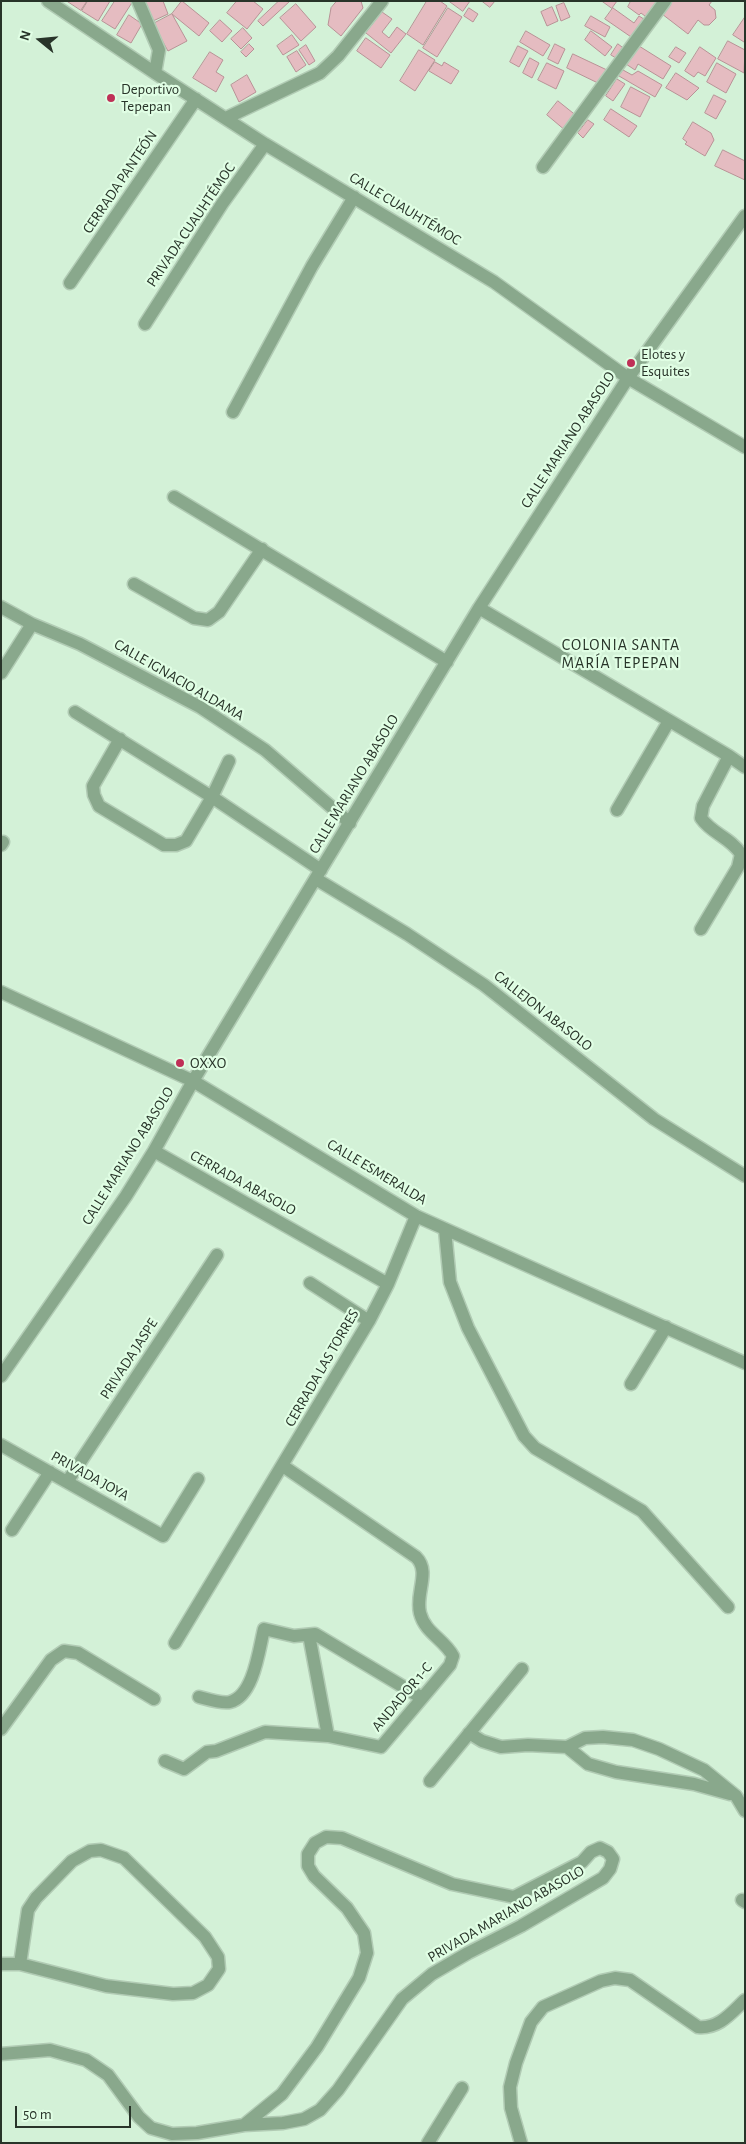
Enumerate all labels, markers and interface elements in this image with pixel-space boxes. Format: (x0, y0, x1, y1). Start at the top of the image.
north arrow (15, 15, 65, 65)
text: N (18, 29, 34, 42)
place label: Deportivo Tepepan (121, 80, 179, 115)
marker: Deportivo Tepepan (105, 92, 117, 104)
street label: CERRADA PANTEÓN (79, 127, 161, 237)
street label: PRIVADA CUAUHTÉMOC (143, 160, 239, 290)
street label: CALLE CUAUHTÉMOC (346, 169, 464, 249)
place label: Elotes y Esquites (641, 345, 690, 380)
marker: Elotes y Esquites (625, 357, 637, 369)
street label: CALLE MARIANO ABASOLO (517, 368, 619, 512)
street label: CALLE IGNACIO ALDAMA (111, 635, 247, 725)
district label: COLONIA SANTA MARÍA TEPEPAN (560, 635, 682, 673)
street label: CALLE MARIANO ABASOLO (305, 711, 403, 857)
street label: CALLEJON ABASOLO (490, 967, 596, 1055)
place label: OXXO (190, 1054, 226, 1072)
marker: OXXO (174, 1057, 186, 1069)
street label: CALLE MARIANO ABASOLO (78, 1084, 178, 1228)
street label: CALLE ESMERALDA (324, 1135, 430, 1209)
street label: CERRADA ABASOLO (187, 1146, 299, 1220)
street label: CERRADA LAS TORRES (281, 1306, 363, 1430)
street label: PRIVADA JASPE (96, 1315, 162, 1403)
street label: PRIVADA JOYA (48, 1447, 132, 1505)
street label: ANDADOR 1-C (368, 1659, 436, 1735)
street label: PRIVADA MARIANO ABASOLO (424, 1862, 588, 1966)
scale bar (18, 2096, 134, 2128)
text: 50 m (23, 2107, 52, 2122)

